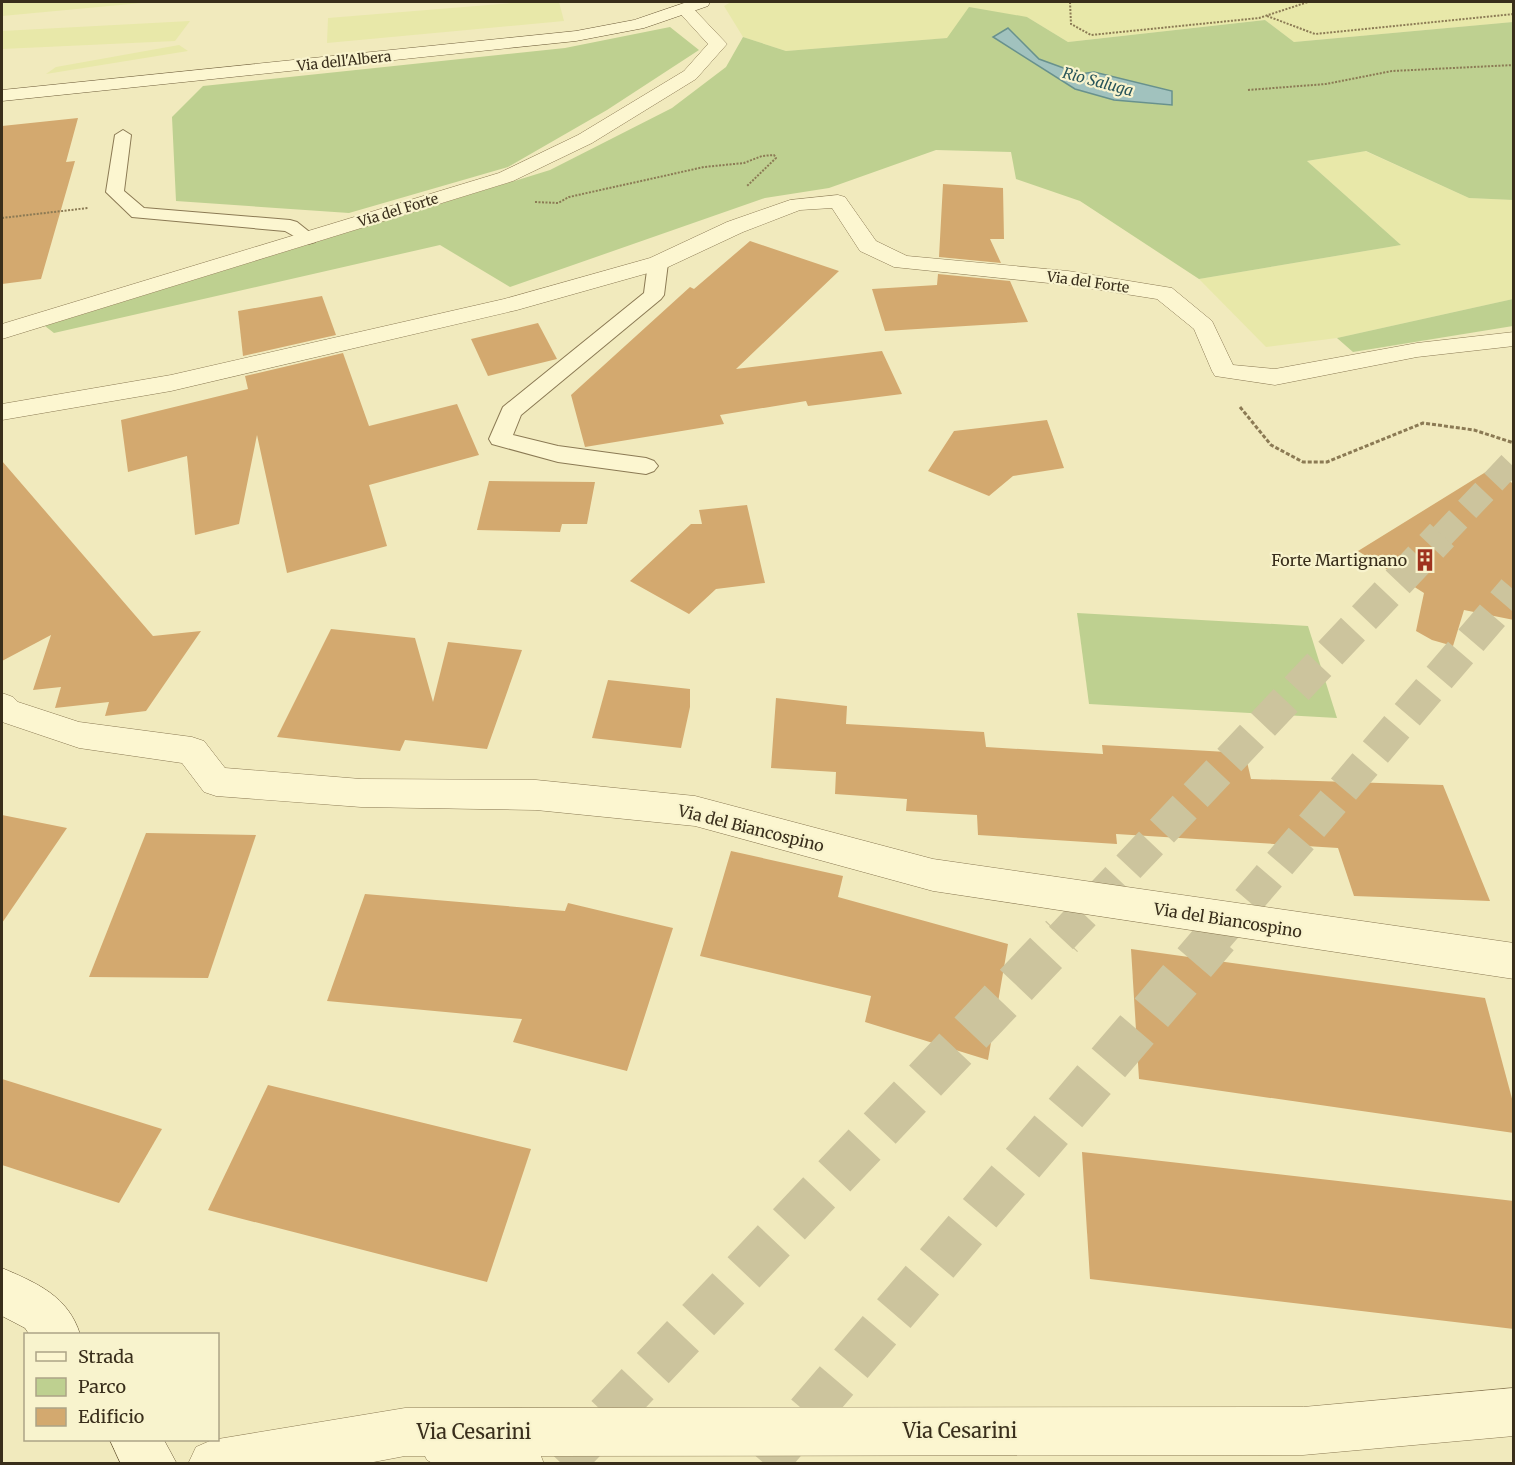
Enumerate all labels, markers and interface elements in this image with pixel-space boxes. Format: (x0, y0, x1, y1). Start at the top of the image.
street label: Via dell'Albera (295, 47, 393, 75)
water label: Rio Saluga (1061, 63, 1136, 100)
street label: Via del Forte (355, 189, 440, 231)
street label: Via del Forte (1045, 267, 1130, 297)
building icon: Forte Martignano (1412, 547, 1438, 573)
place label: Forte Martignano (1271, 550, 1407, 570)
street label: Via del Biancospino (675, 800, 826, 856)
street label: Via del Biancospino (1151, 898, 1304, 942)
legend (24, 1333, 219, 1441)
text: Strada (78, 1345, 134, 1368)
text: Parco (78, 1375, 126, 1398)
text: Edificio (78, 1405, 144, 1428)
street label: Via Cesarini (902, 1418, 1017, 1443)
street label: Via Cesarini (416, 1419, 531, 1444)

